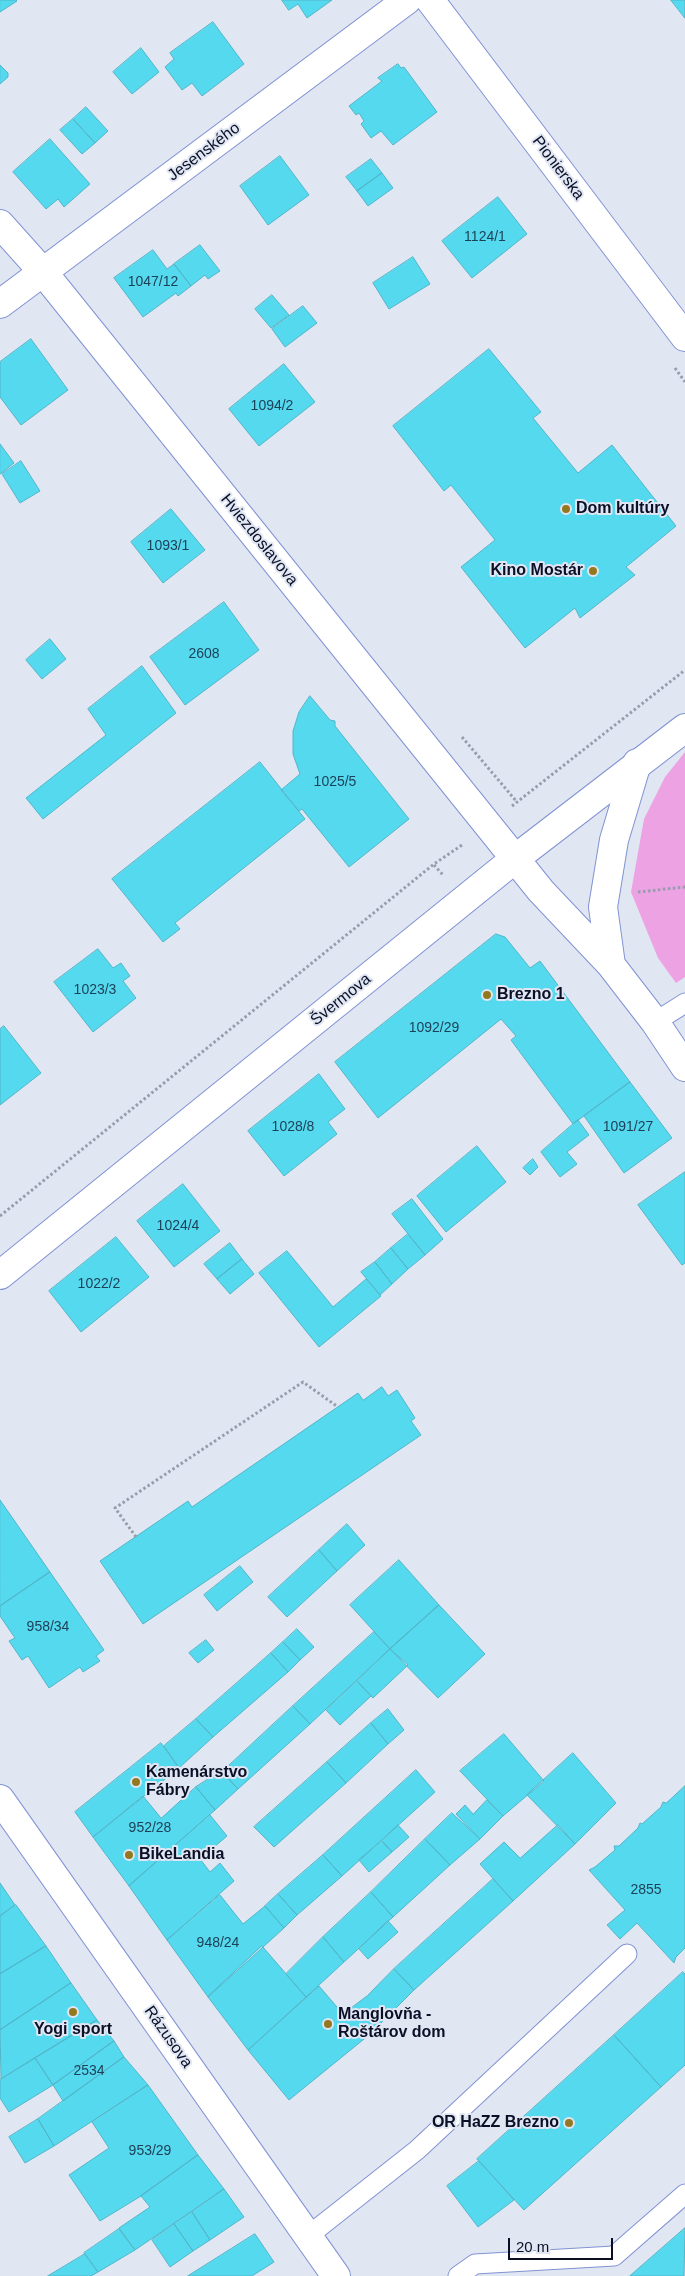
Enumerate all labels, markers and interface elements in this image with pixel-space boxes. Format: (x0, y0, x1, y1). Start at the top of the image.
street label: Jesenského (164, 119, 244, 185)
street label: Pionierska (528, 132, 588, 204)
house number: 1124/1 (464, 229, 506, 245)
house number: 1047/12 (128, 274, 178, 290)
house number: 1094/2 (251, 398, 293, 414)
street label: Hviezdoslavova (216, 490, 302, 590)
place label: Dom kultúry (576, 499, 669, 519)
marker: Dom kultúry (560, 503, 572, 515)
house number: 1093/1 (147, 538, 189, 554)
place label: Kino Mostár (491, 561, 583, 581)
marker: Kino Mostár (587, 565, 599, 577)
house number: 2608 (188, 646, 220, 662)
house number: 1025/5 (314, 774, 356, 790)
street label: Švermova (307, 970, 375, 1030)
house number: 1023/3 (74, 982, 116, 998)
place label: Brezno 1 (497, 985, 565, 1005)
marker: Brezno 1 (481, 989, 493, 1001)
house number: 1092/29 (409, 1020, 459, 1036)
house number: 1028/8 (272, 1119, 314, 1135)
house number: 1091/27 (603, 1119, 653, 1135)
house number: 1024/4 (157, 1218, 199, 1234)
house number: 1022/2 (78, 1276, 120, 1292)
house number: 958/34 (27, 1619, 69, 1635)
place label: Kamenárstvo Fábry (146, 1763, 247, 1801)
marker: Kamenárstvo Fábry (130, 1776, 142, 1788)
house number: 952/28 (129, 1820, 171, 1836)
place label: BikeLandia (139, 1845, 224, 1865)
marker: BikeLandia (123, 1849, 135, 1861)
house number: 2855 (630, 1882, 662, 1898)
house number: 948/24 (197, 1935, 239, 1951)
street label: Rázusova (140, 2002, 196, 2072)
place label: Manglovňa - Roštárov dom (338, 2005, 446, 2043)
marker: Yogi sport (67, 2006, 79, 2018)
marker: Manglovňa - Roštárov dom (322, 2018, 334, 2030)
place label: Yogi sport (34, 2020, 112, 2040)
house number: 2534 (73, 2063, 105, 2079)
place label: OR HaZZ Brezno (432, 2113, 559, 2133)
marker: OR HaZZ Brezno (563, 2117, 575, 2129)
house number: 953/29 (129, 2143, 171, 2159)
scale bar (510, 2228, 615, 2260)
text: 20 m (516, 2238, 549, 2255)

